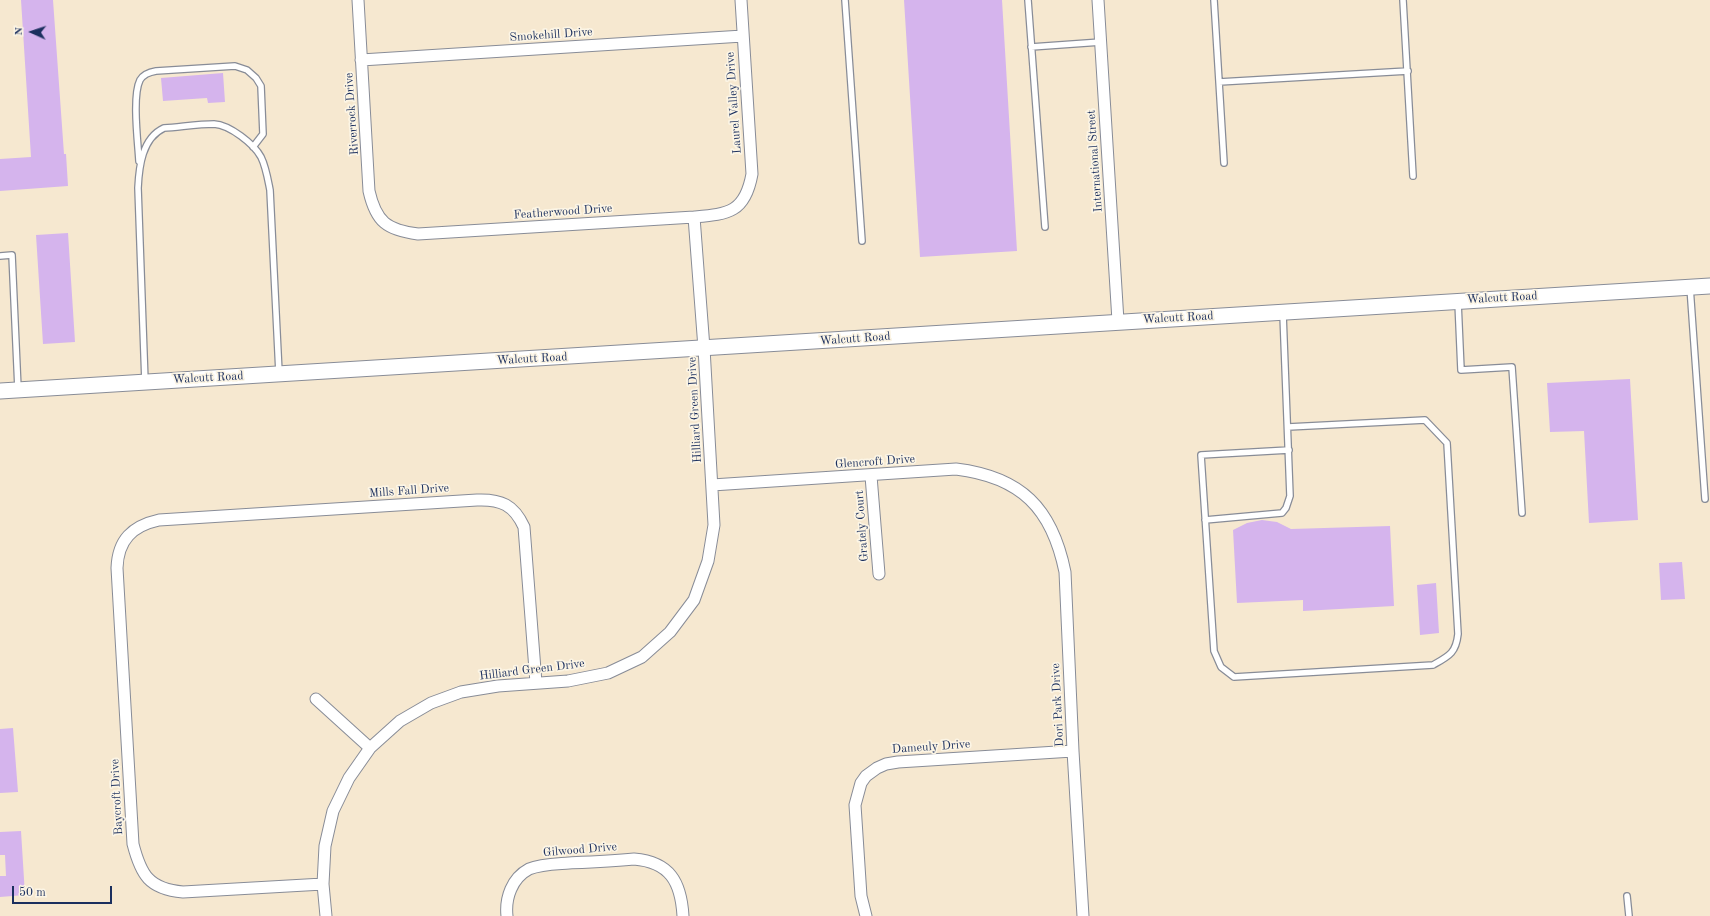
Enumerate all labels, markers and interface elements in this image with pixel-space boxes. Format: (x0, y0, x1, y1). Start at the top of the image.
north arrow (12, 12, 52, 52)
street label: Smokehill Drive (509, 25, 593, 45)
text: N (14, 27, 25, 36)
street label: Laurel Valley Drive (723, 52, 745, 154)
street label: Riverrock Drive (342, 72, 362, 156)
street label: International Street (1084, 109, 1106, 213)
street label: Featherwood Drive (513, 201, 613, 223)
street label: Walcutt Road (1466, 289, 1538, 307)
street label: Walcutt Road (1142, 309, 1214, 327)
street label: Walcutt Road (819, 329, 891, 349)
street label: Walcutt Road (496, 350, 568, 368)
street label: Hilliard Green Drive (685, 357, 705, 463)
street label: Walcutt Road (172, 369, 244, 387)
street label: Glencroft Drive (834, 452, 916, 472)
street label: Mills Fall Drive (368, 481, 450, 501)
street label: Grately Court (852, 490, 872, 562)
street label: Hilliard Green Drive (478, 656, 586, 684)
street label: Dori Park Drive (1049, 663, 1067, 747)
street label: Dameuly Drive (891, 737, 971, 757)
street label: Baycroft Drive (108, 759, 126, 835)
street label: Gilwood Drive (542, 840, 618, 860)
scale bar (14, 878, 114, 904)
text: 50 m (19, 887, 46, 899)

